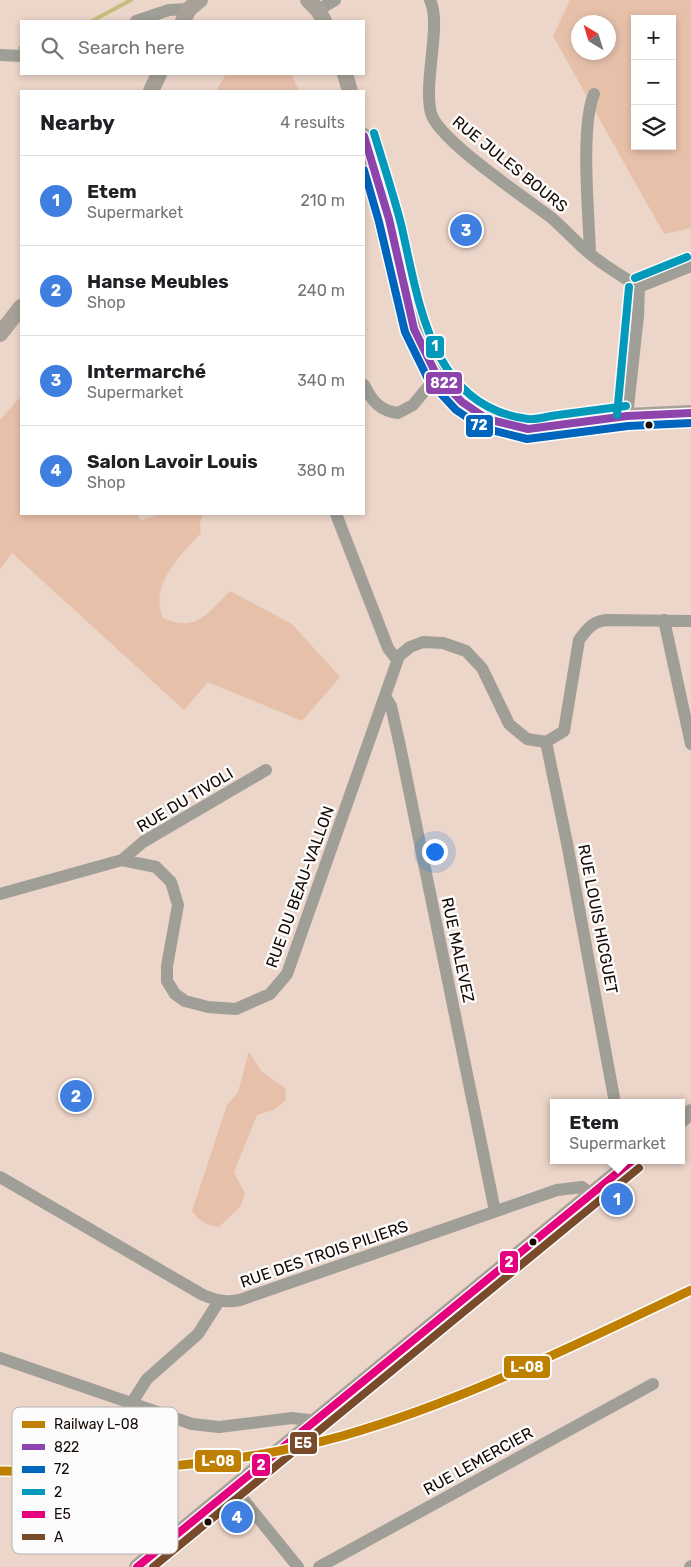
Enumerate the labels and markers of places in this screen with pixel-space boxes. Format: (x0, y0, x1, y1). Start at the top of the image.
pin: 3 (450, 211, 482, 249)
unlabelled marker (644, 420, 654, 430)
pin: 2 (60, 1077, 92, 1115)
pin: 1 (601, 1180, 633, 1218)
unlabelled marker (528, 1237, 538, 1247)
pin: 4 (221, 1498, 253, 1536)
unlabelled marker (203, 1517, 213, 1527)

